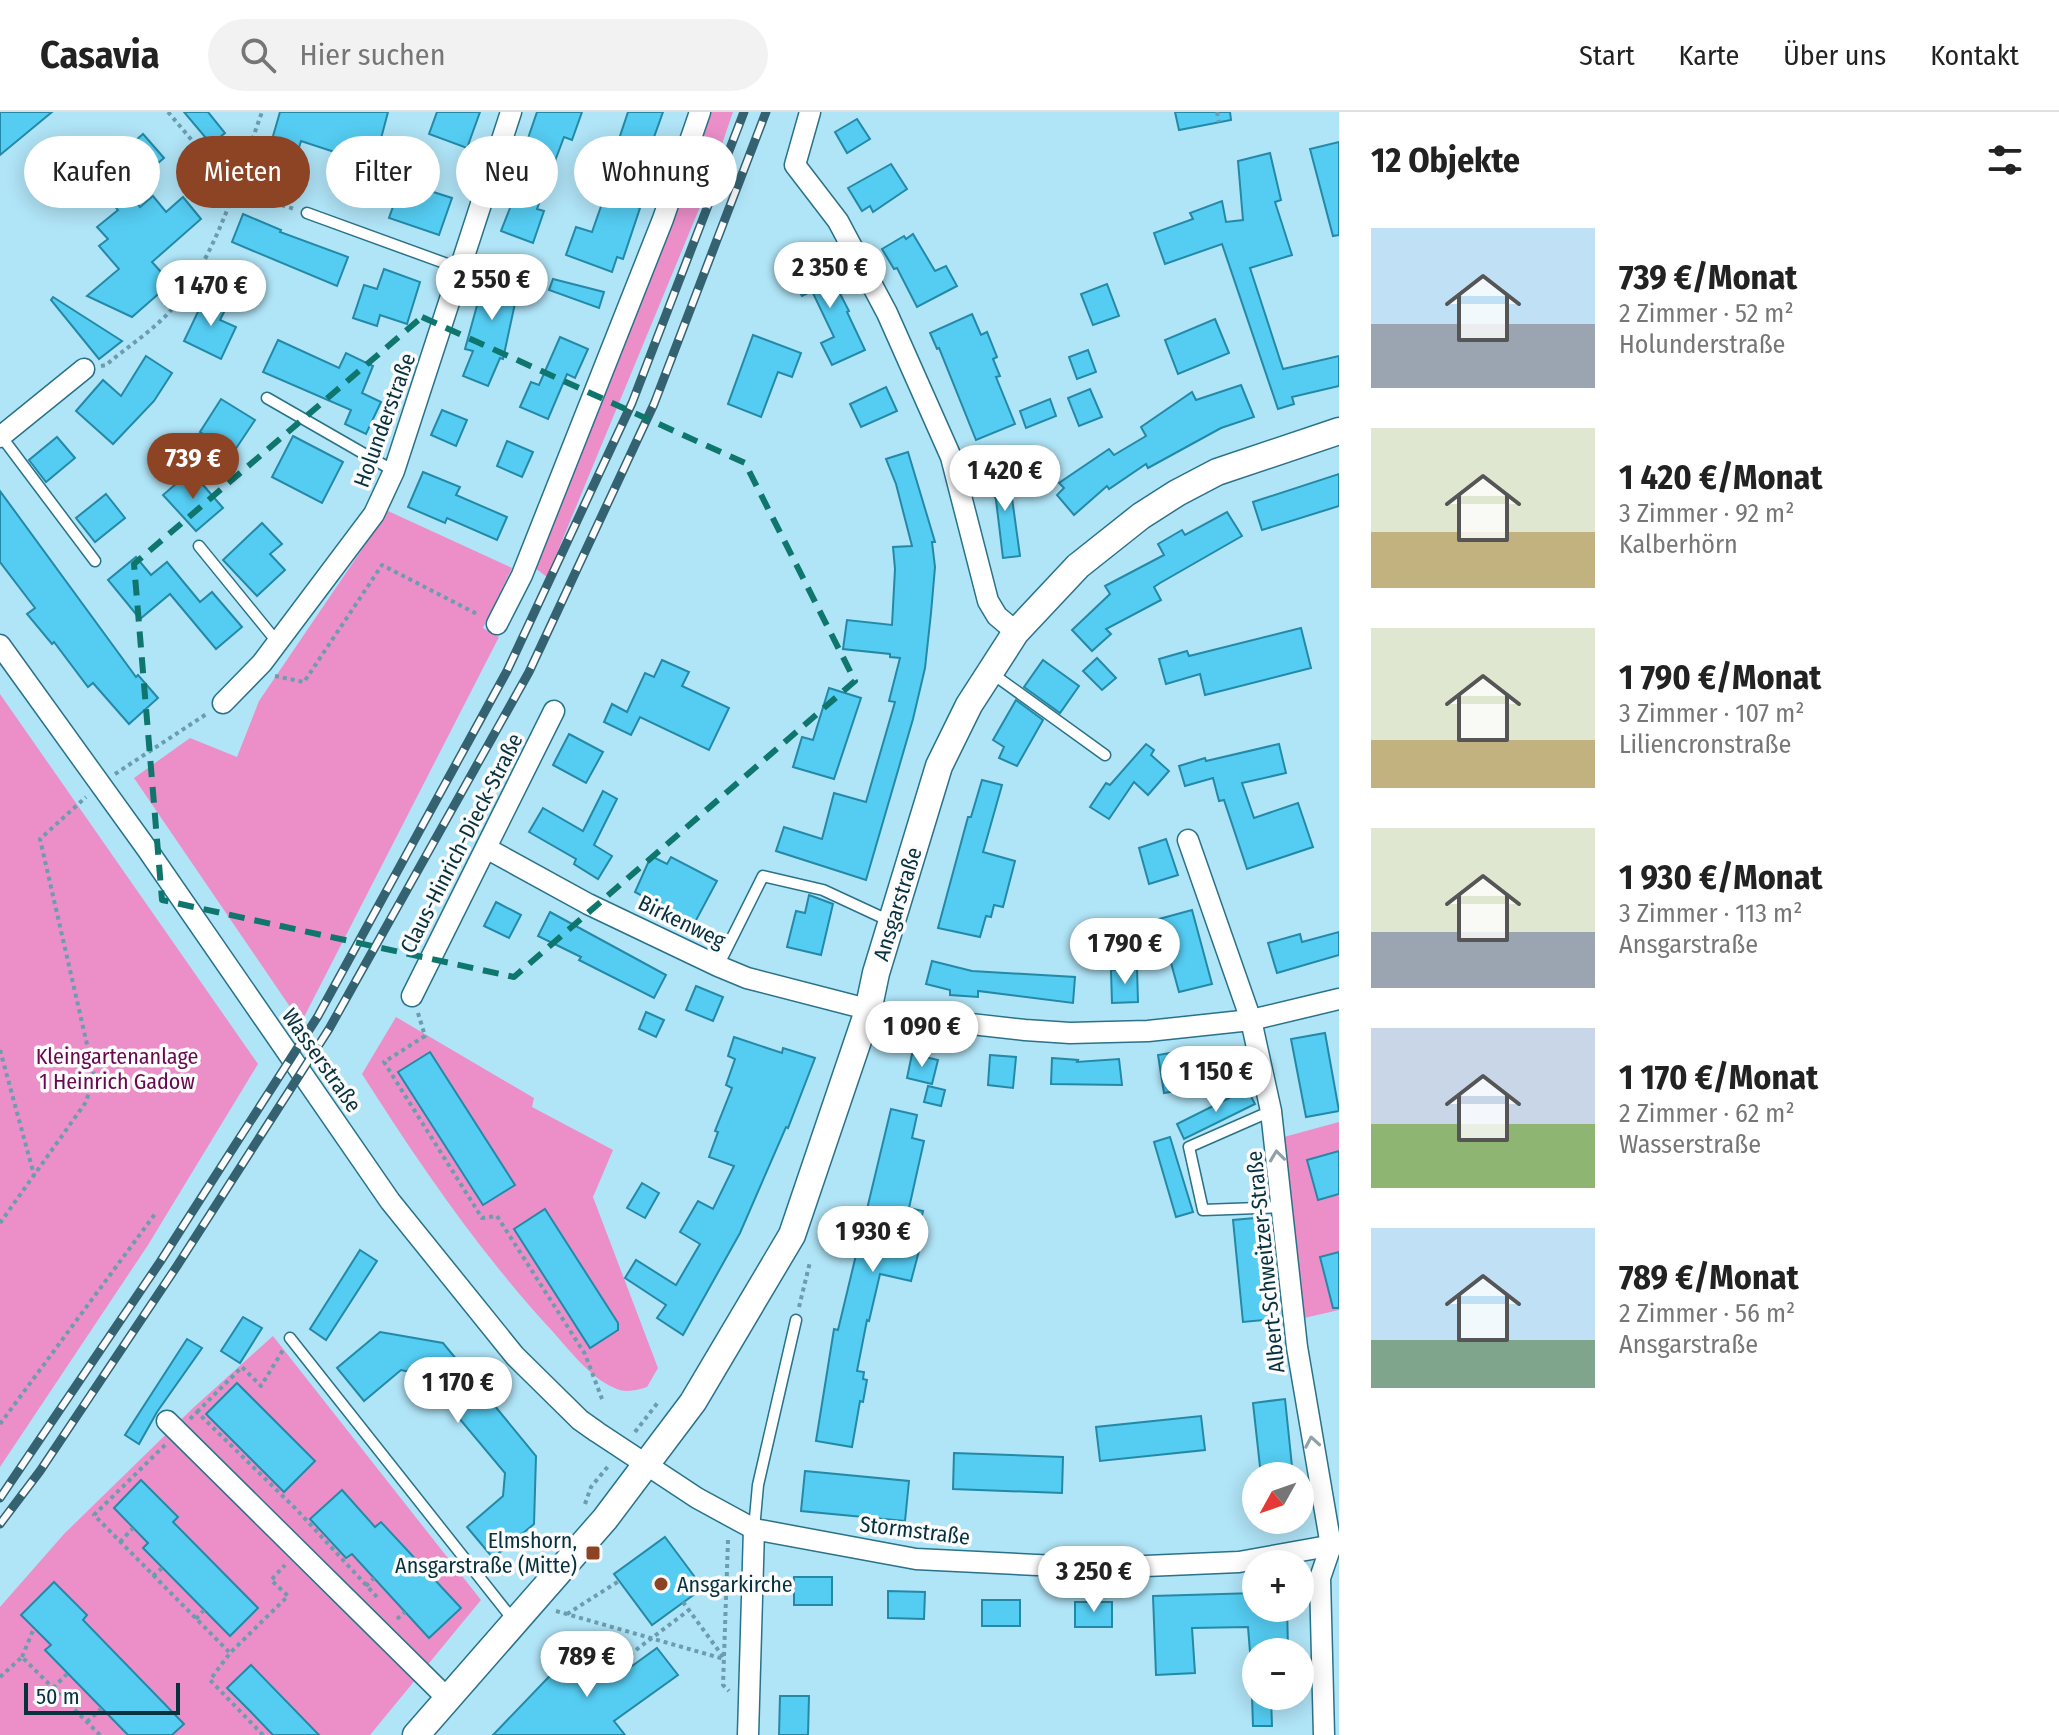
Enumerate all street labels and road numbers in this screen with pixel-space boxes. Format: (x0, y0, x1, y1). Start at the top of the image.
street label: Holunderstraße (348, 349, 421, 491)
street label: Claus-Hinrich-Dieck-Straße (394, 729, 529, 958)
street label: Ansgarstraße (867, 844, 928, 964)
street label: Birkenweg (634, 889, 730, 954)
street label: Wasserstraße (276, 1003, 367, 1117)
street label: Albert-Schweitzer-Straße (1240, 1150, 1291, 1374)
street label: Stormstraße (858, 1510, 972, 1551)

